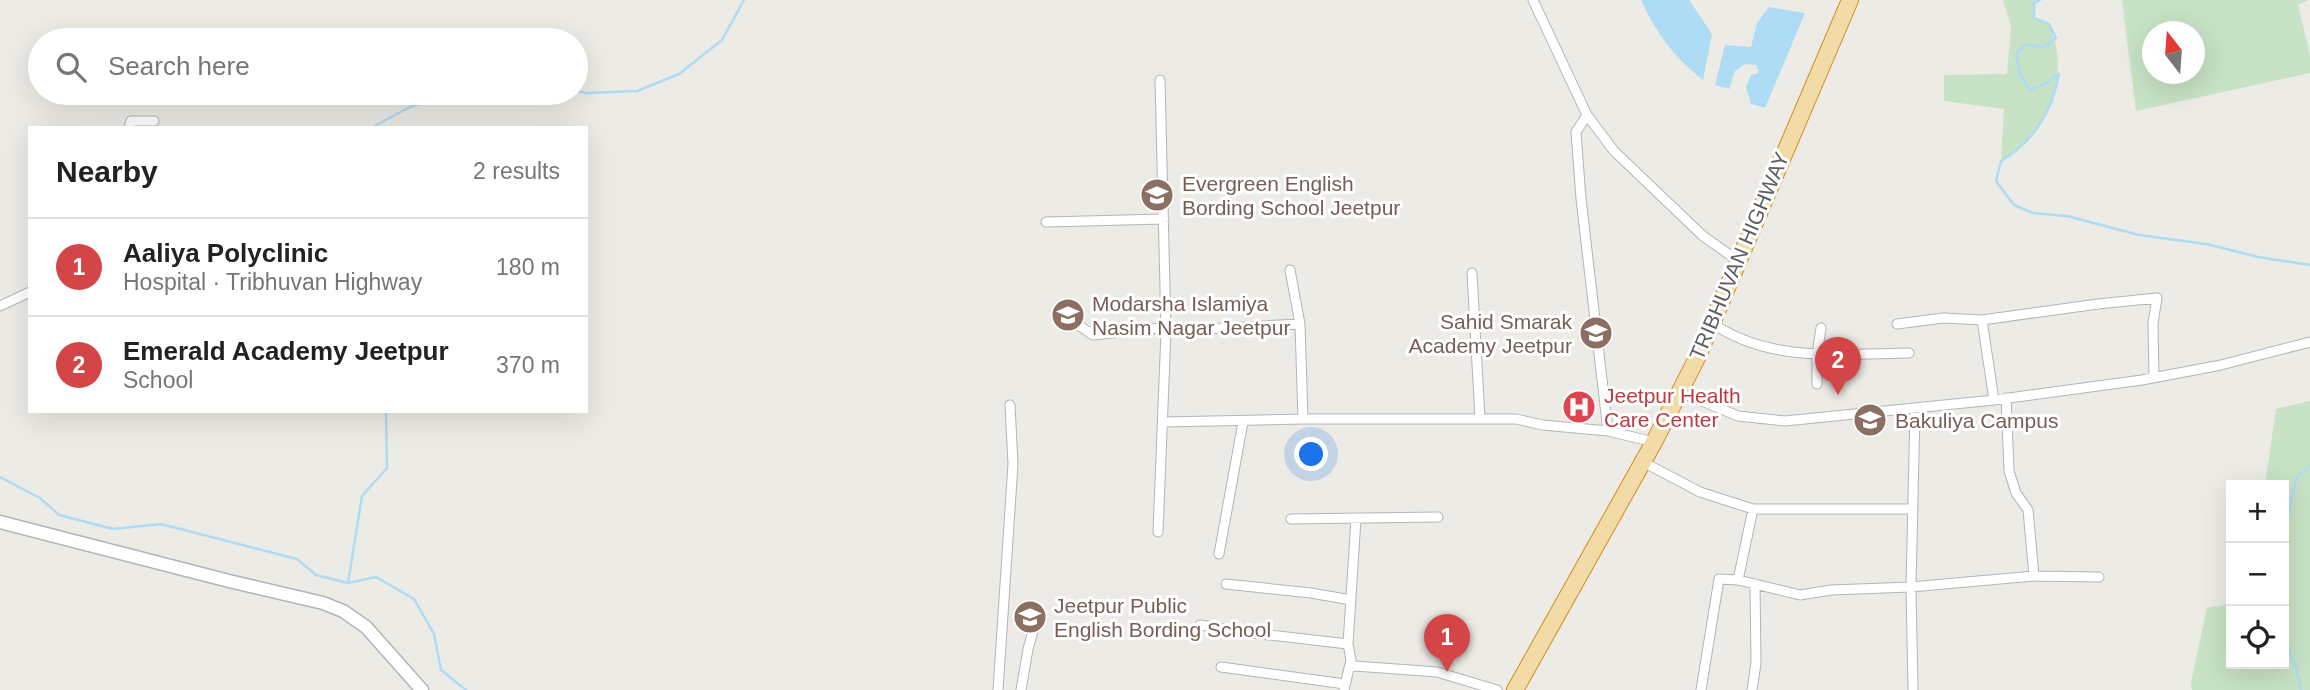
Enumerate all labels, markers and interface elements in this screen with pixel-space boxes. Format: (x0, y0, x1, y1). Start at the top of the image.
north arrow (2142, 21, 2205, 84)
search box (28, 28, 588, 105)
icon: search (52, 48, 90, 86)
text: Search here (108, 51, 250, 81)
street label: TRIBHUVAN HIGHWAY (1685, 149, 1793, 363)
text: Nearby (56, 155, 158, 188)
text: 2 results (473, 158, 560, 184)
place label: Evergreen English Bording School Jeetpur (1182, 172, 1400, 219)
school or university icon: Evergreen English Bording School Jeetpur (1138, 176, 1176, 214)
text: Aaliya Polyclinic (123, 238, 328, 268)
text: 1 (73, 254, 85, 280)
text: 180 m (496, 254, 560, 280)
text: Hospital · Tribhuvan Highway (123, 269, 422, 295)
place label: Modarsha Islamiya Nasim Nagar Jeetpur (1092, 292, 1290, 339)
school or university icon: Modarsha Islamiya Nasim Nagar Jeetpur (1049, 296, 1087, 334)
place label: Sahid Smarak Academy Jeetpur (1409, 310, 1572, 357)
school or university icon: Sahid Smarak Academy Jeetpur (1577, 314, 1615, 352)
text: Emerald Academy Jeetpur (123, 336, 449, 366)
pin: 2 (1815, 337, 1861, 395)
text: 2 (73, 352, 85, 378)
text: 370 m (496, 352, 560, 378)
text: School (123, 367, 193, 393)
place label: Jeetpur Health Care Center (1604, 384, 1741, 431)
hospital icon: Jeetpur Health Care Center (1560, 388, 1598, 426)
school or university icon: Bakuliya Campus (1851, 401, 1889, 439)
place label: Bakuliya Campus (1895, 409, 2058, 432)
your location (1294, 437, 1328, 471)
map controls (2226, 480, 2289, 669)
button: + (2226, 480, 2289, 543)
button: − (2226, 543, 2289, 606)
place label: Jeetpur Public English Bording School (1054, 594, 1271, 641)
school or university icon: Jeetpur Public English Bording School (1011, 598, 1049, 636)
button: locate (2226, 606, 2289, 669)
pin: 1 (1424, 614, 1470, 672)

